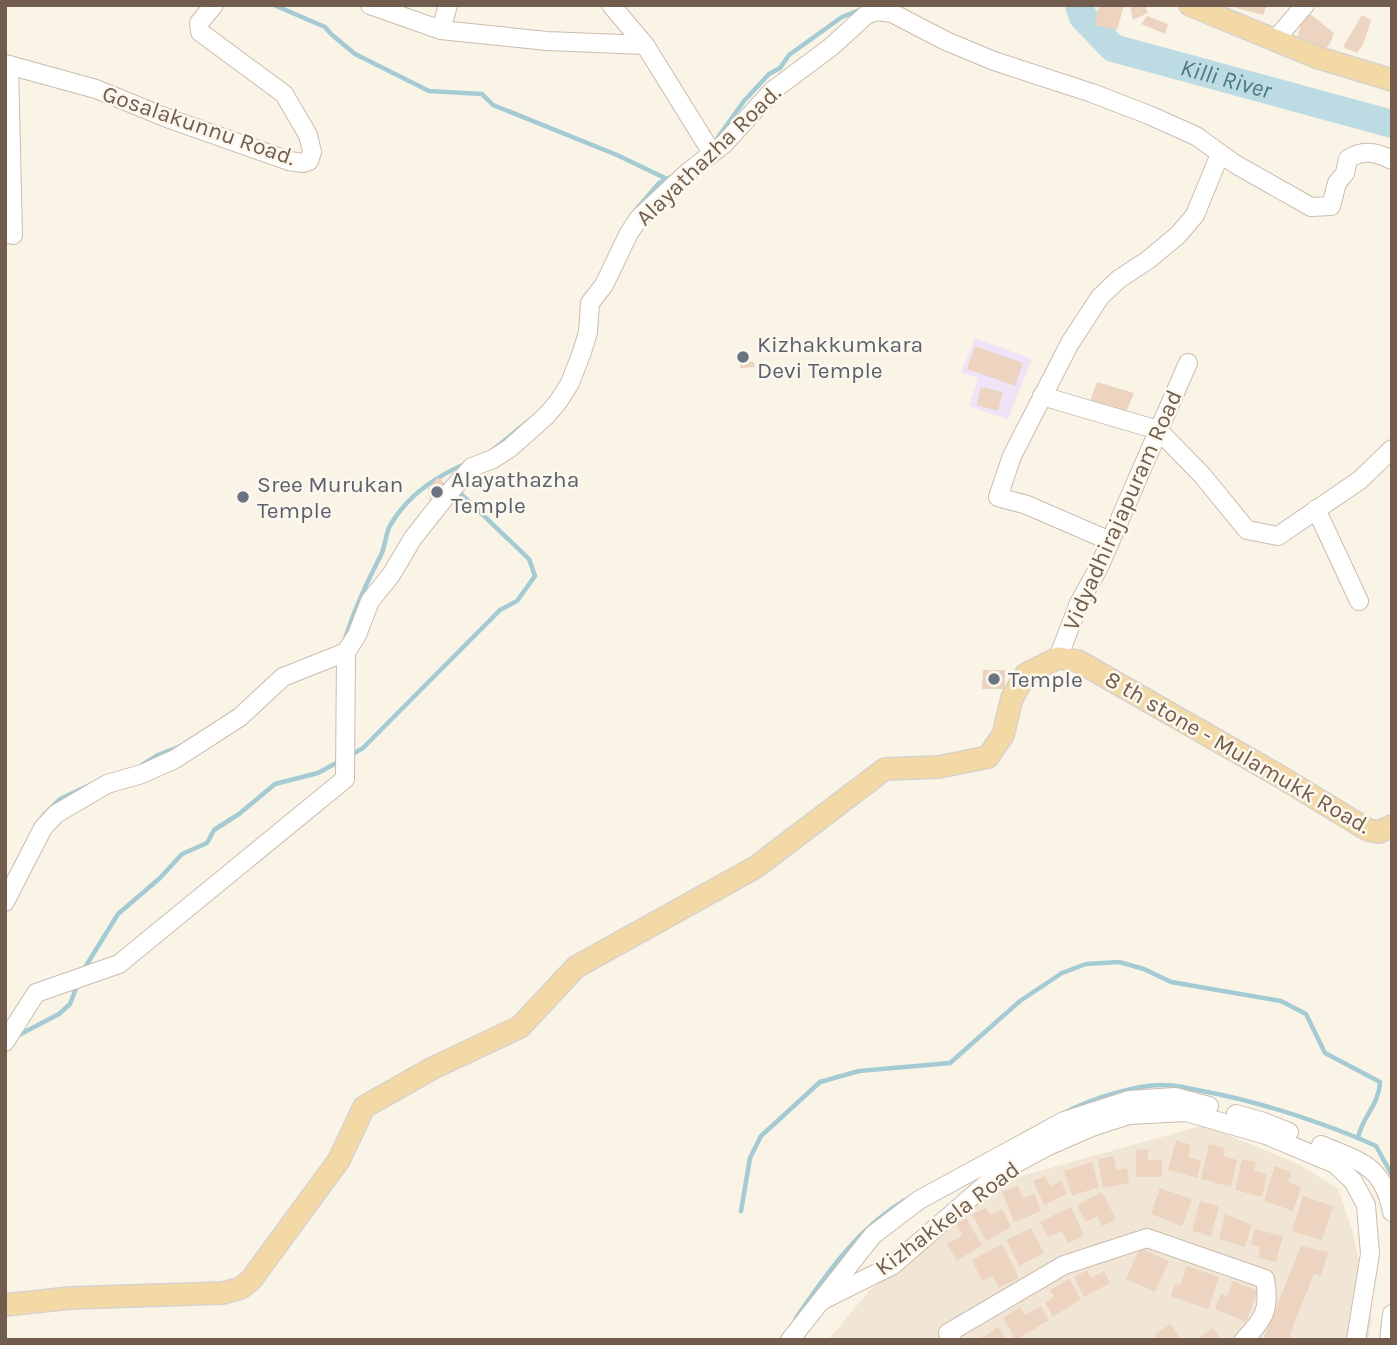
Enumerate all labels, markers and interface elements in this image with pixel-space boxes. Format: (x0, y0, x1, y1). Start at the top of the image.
water label: Killi River (1177, 53, 1276, 105)
street label: Alayathazha Road. (630, 79, 786, 231)
street label: Gosalakunnu Road. (99, 80, 299, 171)
place label: Kizhakkumkara Devi Temple (757, 331, 923, 384)
marker: Kizhakkumkara Devi Temple (735, 349, 751, 365)
street label: Vidyadhirajapuram Road (1057, 386, 1188, 635)
place label: Alayathazha Temple (451, 466, 579, 519)
place label: Sree Murukan Temple (257, 471, 403, 524)
marker: Alayathazha Temple (429, 484, 445, 500)
marker: Sree Murukan Temple (235, 489, 251, 505)
street label: 8 th stone - Mulamukk Road. (1100, 665, 1375, 840)
place label: Temple (1008, 666, 1083, 693)
marker: Temple (986, 671, 1002, 687)
street label: Kizhakkela Road (870, 1155, 1025, 1281)

